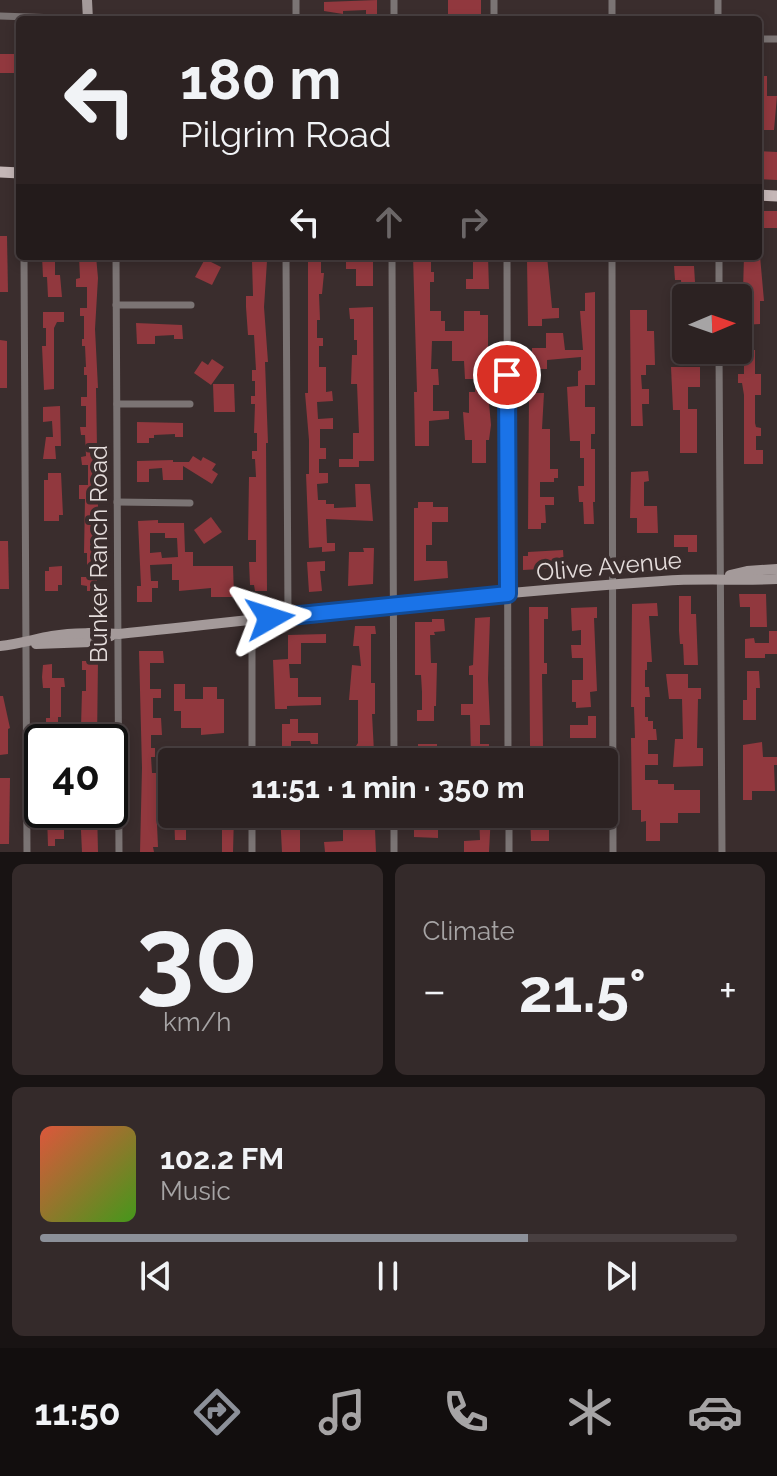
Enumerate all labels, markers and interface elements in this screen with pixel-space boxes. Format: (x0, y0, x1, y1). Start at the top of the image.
text: 180 m (180, 46, 341, 112)
icon: left (48, 48, 152, 152)
text: Pilgrim Road (180, 113, 391, 155)
icon: left (283, 200, 327, 244)
icon: ahead (367, 200, 411, 244)
icon: right (451, 200, 495, 244)
north arrow (672, 284, 752, 364)
map controls (672, 284, 752, 364)
pin (473, 341, 541, 409)
icon: arrive (485, 353, 529, 397)
street label: Bunker Ranch Road (84, 445, 113, 663)
street label: Olive Avenue (535, 545, 683, 587)
position arrow (228, 576, 312, 660)
speed limit sign: 40 (24, 724, 128, 828)
text: 11:51 · 1 min · 350 m (251, 770, 525, 805)
text: 30 (136, 894, 258, 1016)
text: Climate (423, 916, 515, 946)
text: 21.5° (519, 956, 646, 1026)
text: − (423, 965, 446, 1016)
text: + (719, 965, 737, 1016)
text: km/h (163, 1007, 232, 1037)
text: 102.2 FM (160, 1141, 284, 1176)
text: Music (160, 1176, 231, 1206)
icon: previous (134, 1254, 178, 1298)
icon: pause (366, 1254, 410, 1298)
icon: next (599, 1254, 643, 1298)
icon: directions (189, 1384, 245, 1440)
icon: music (314, 1384, 370, 1440)
icon: phone (438, 1384, 494, 1440)
icon: climate (562, 1384, 618, 1440)
icon: car (687, 1384, 743, 1440)
text: 11:50 (34, 1391, 121, 1433)

